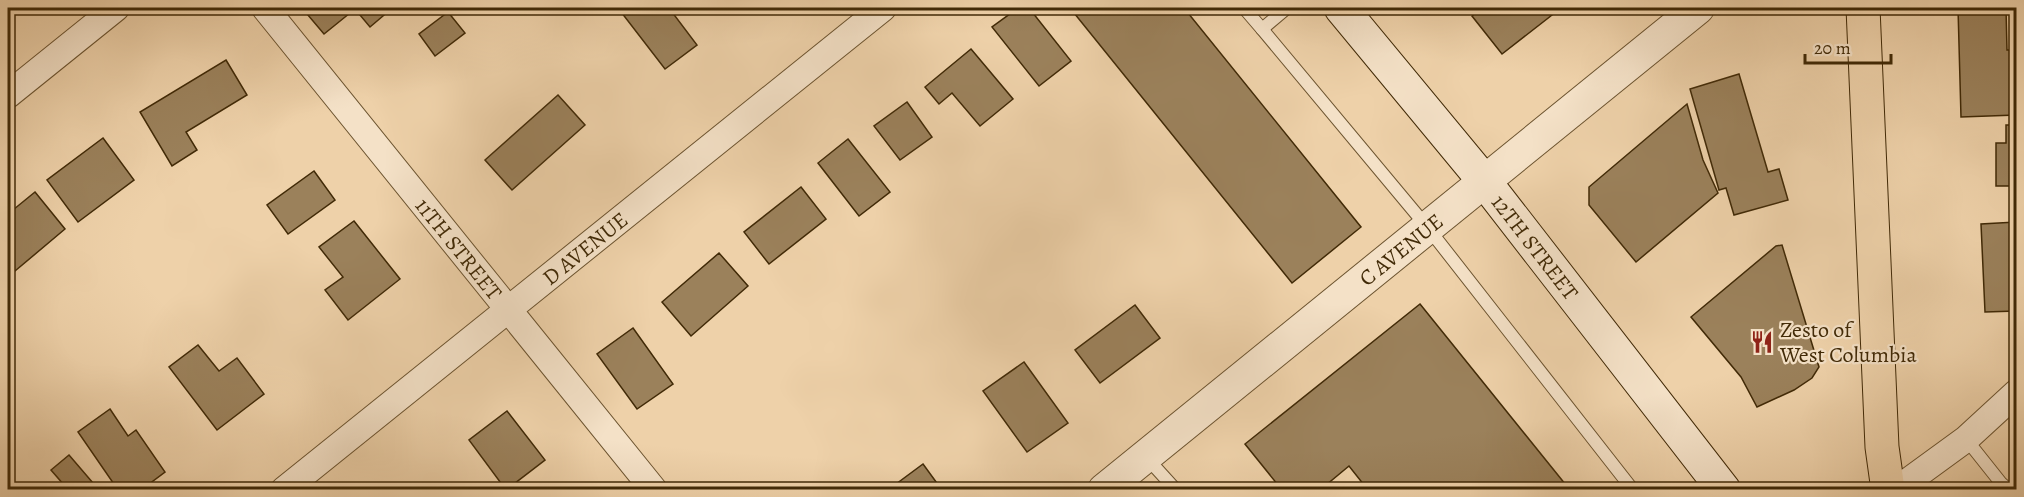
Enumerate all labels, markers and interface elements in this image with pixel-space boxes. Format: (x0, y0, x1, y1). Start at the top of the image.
scale bar (1805, 27, 1890, 65)
text: 20 m (1814, 36, 1851, 60)
street label: 12TH STREET (1484, 188, 1585, 307)
street label: 11TH STREET (408, 192, 509, 306)
street label: D AVENUE (536, 205, 635, 292)
street label: C AVENUE (1353, 207, 1450, 293)
place label: Zesto of West Columbia (1779, 315, 1917, 370)
restaurant icon: Zesto of West Columbia (1749, 329, 1775, 355)

